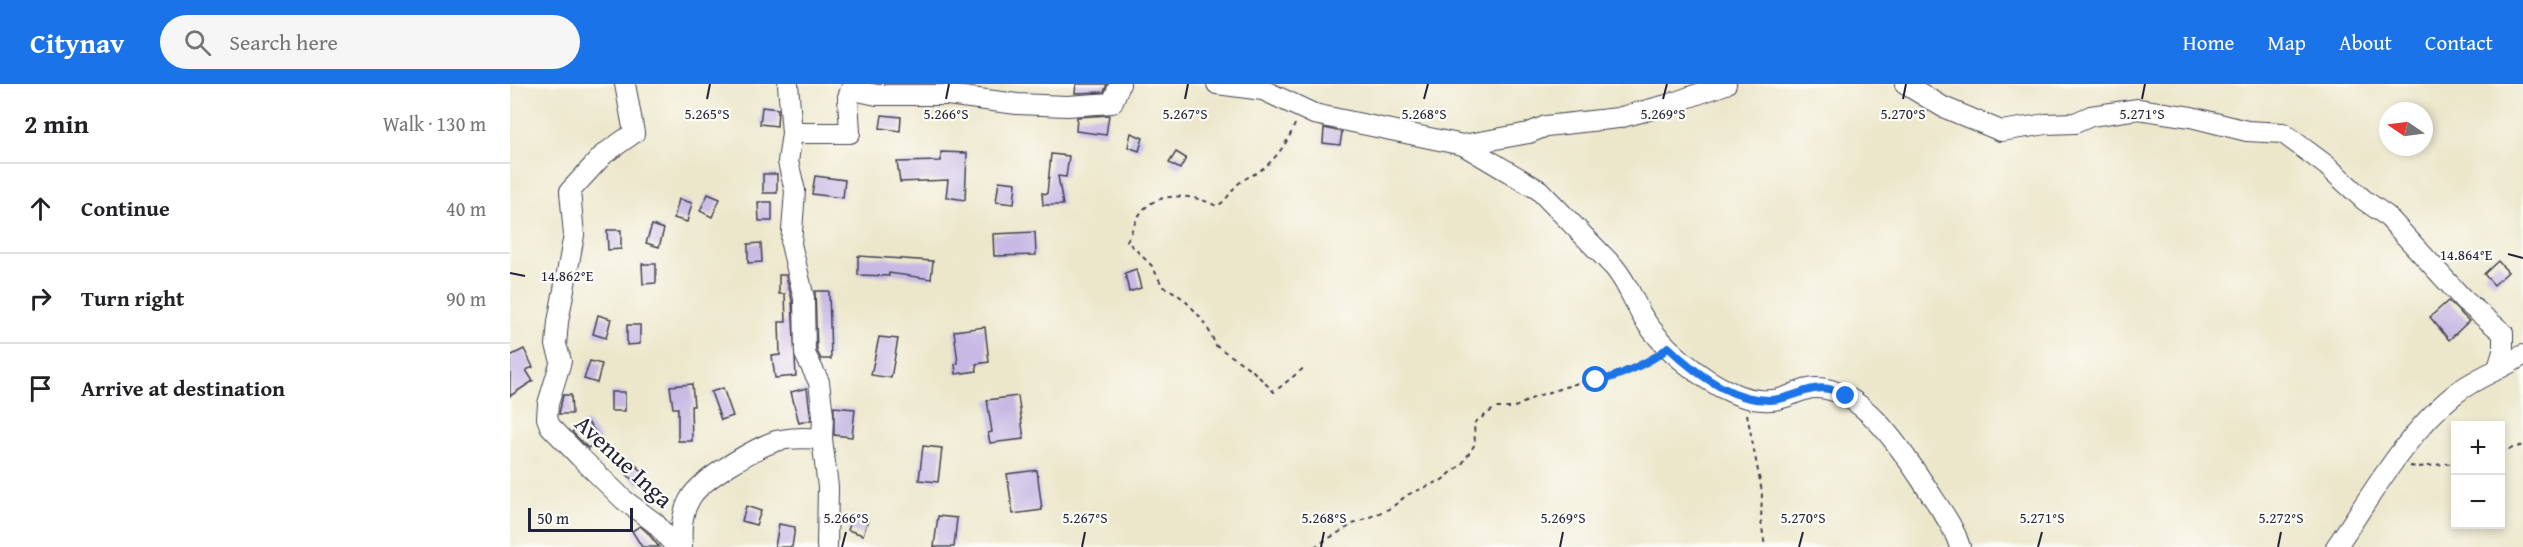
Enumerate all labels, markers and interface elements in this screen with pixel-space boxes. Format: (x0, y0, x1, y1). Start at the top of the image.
search box (160, 15, 580, 69)
text: Citynav (30, 22, 124, 63)
icon: search (181, 26, 214, 59)
text: Search here (229, 26, 338, 58)
text: Home (2183, 27, 2234, 58)
text: Map (2267, 27, 2306, 58)
text: About (2339, 27, 2392, 58)
text: Contact (2425, 27, 2493, 58)
north arrow (2379, 102, 2433, 156)
text: 5.265°S (684, 103, 730, 124)
text: 5.266°S (923, 103, 969, 124)
text: 5.267°S (1162, 103, 1208, 124)
text: 5.268°S (1401, 103, 1447, 124)
text: 5.269°S (1640, 103, 1686, 124)
text: 5.270°S (1880, 103, 1926, 124)
text: 5.271°S (2119, 103, 2165, 124)
text: 2 min (24, 104, 89, 143)
text: Walk · 130 m (383, 109, 486, 138)
icon: ahead (24, 192, 57, 225)
text: Continue (81, 192, 170, 224)
text: 40 m (446, 194, 486, 223)
text: 14.864°E (2440, 244, 2493, 265)
text: 14.862°E (541, 265, 594, 286)
icon: right (24, 282, 57, 315)
text: Turn right (81, 282, 184, 314)
text: 90 m (446, 284, 486, 313)
route start (1582, 366, 1608, 392)
icon: arrive (24, 372, 57, 405)
text: Arrive at destination (81, 372, 285, 404)
route end (1832, 382, 1858, 408)
street label: Avenue Inga (567, 406, 681, 516)
map controls (2451, 421, 2505, 529)
button: + (2451, 421, 2505, 475)
button: − (2451, 475, 2505, 529)
scale bar (528, 505, 633, 532)
text: 50 m (537, 506, 569, 530)
text: 5.266°S (823, 507, 869, 528)
text: 5.267°S (1062, 507, 1108, 528)
text: 5.268°S (1301, 507, 1347, 528)
text: 5.269°S (1540, 507, 1586, 528)
text: 5.270°S (1780, 507, 1826, 528)
text: 5.271°S (2019, 507, 2065, 528)
text: 5.272°S (2258, 507, 2304, 528)

